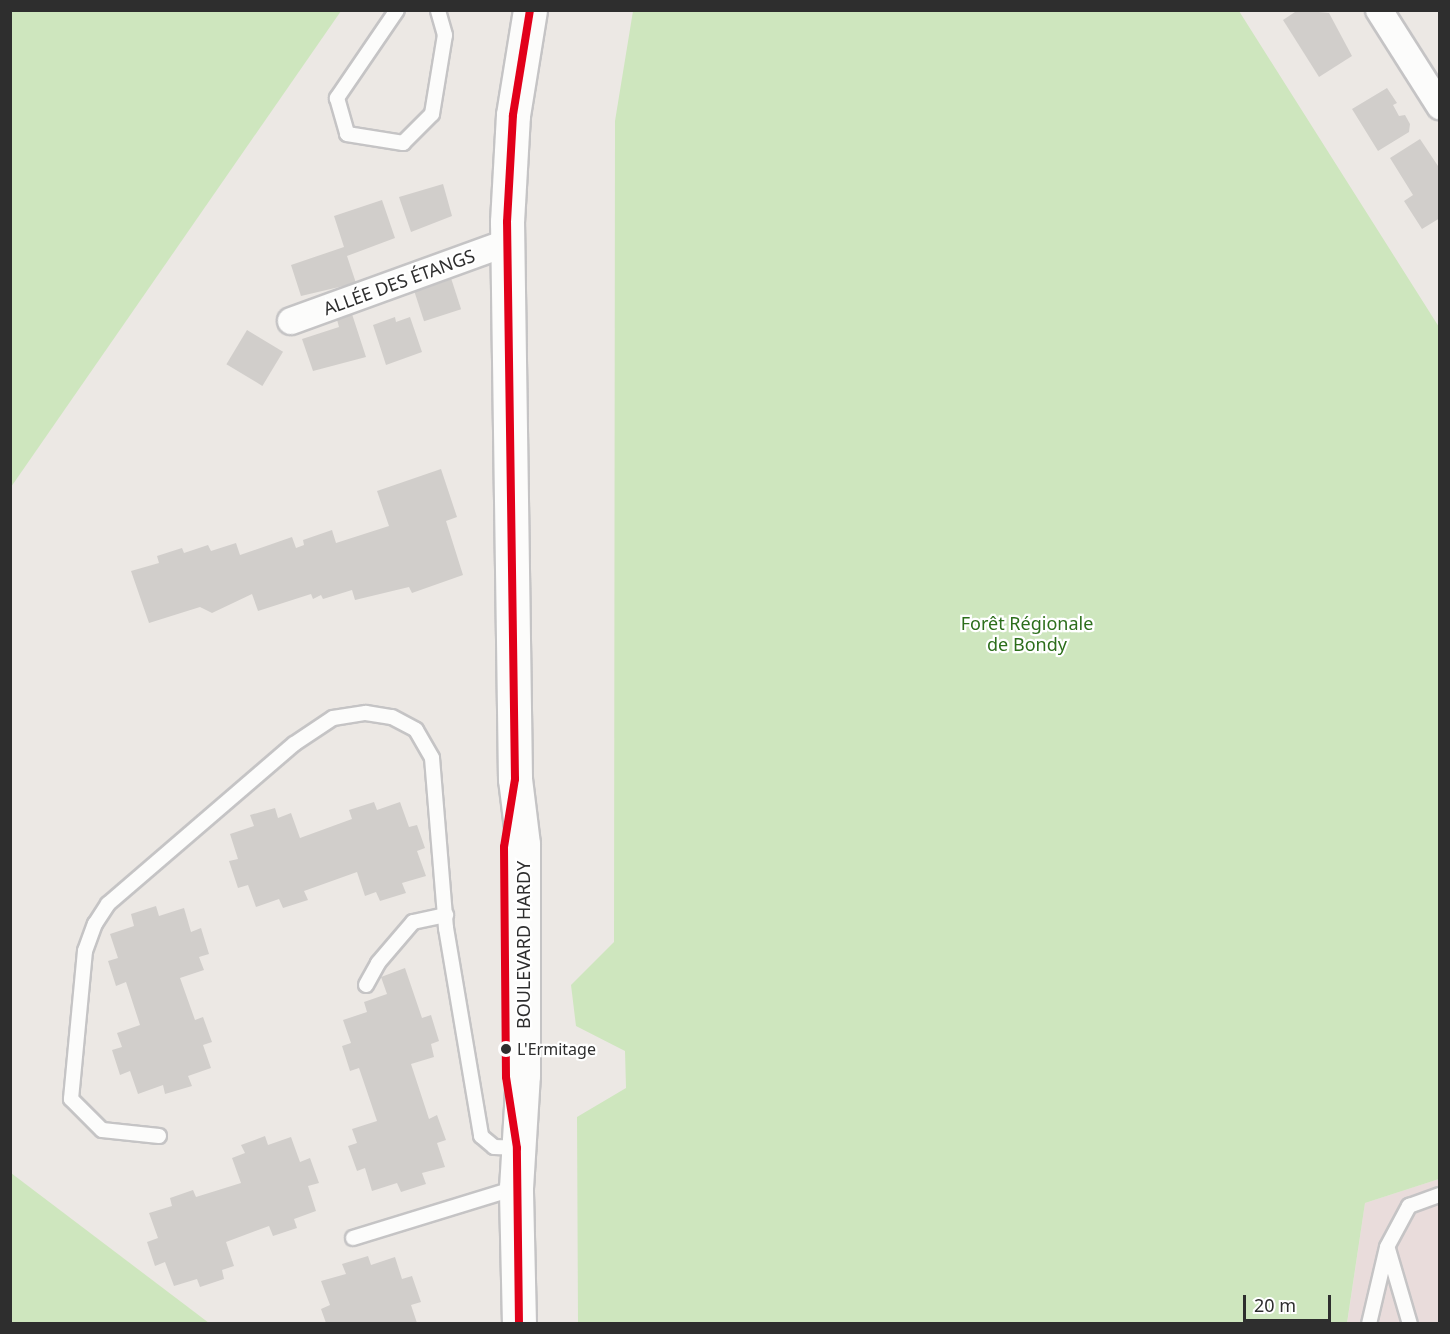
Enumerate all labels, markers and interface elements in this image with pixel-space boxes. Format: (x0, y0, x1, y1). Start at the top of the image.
street label: ALLÉE DES ÉTANGS (320, 245, 478, 319)
park label: Forêt Régionale de Bondy (961, 613, 1093, 656)
street label: BOULEVARD HARDY (512, 861, 534, 1029)
place label: L'Ermitage (517, 1039, 596, 1059)
marker: L'Ermitage (500, 1043, 512, 1055)
scale bar (1246, 1283, 1334, 1321)
text: 20 m (1254, 1293, 1296, 1317)

